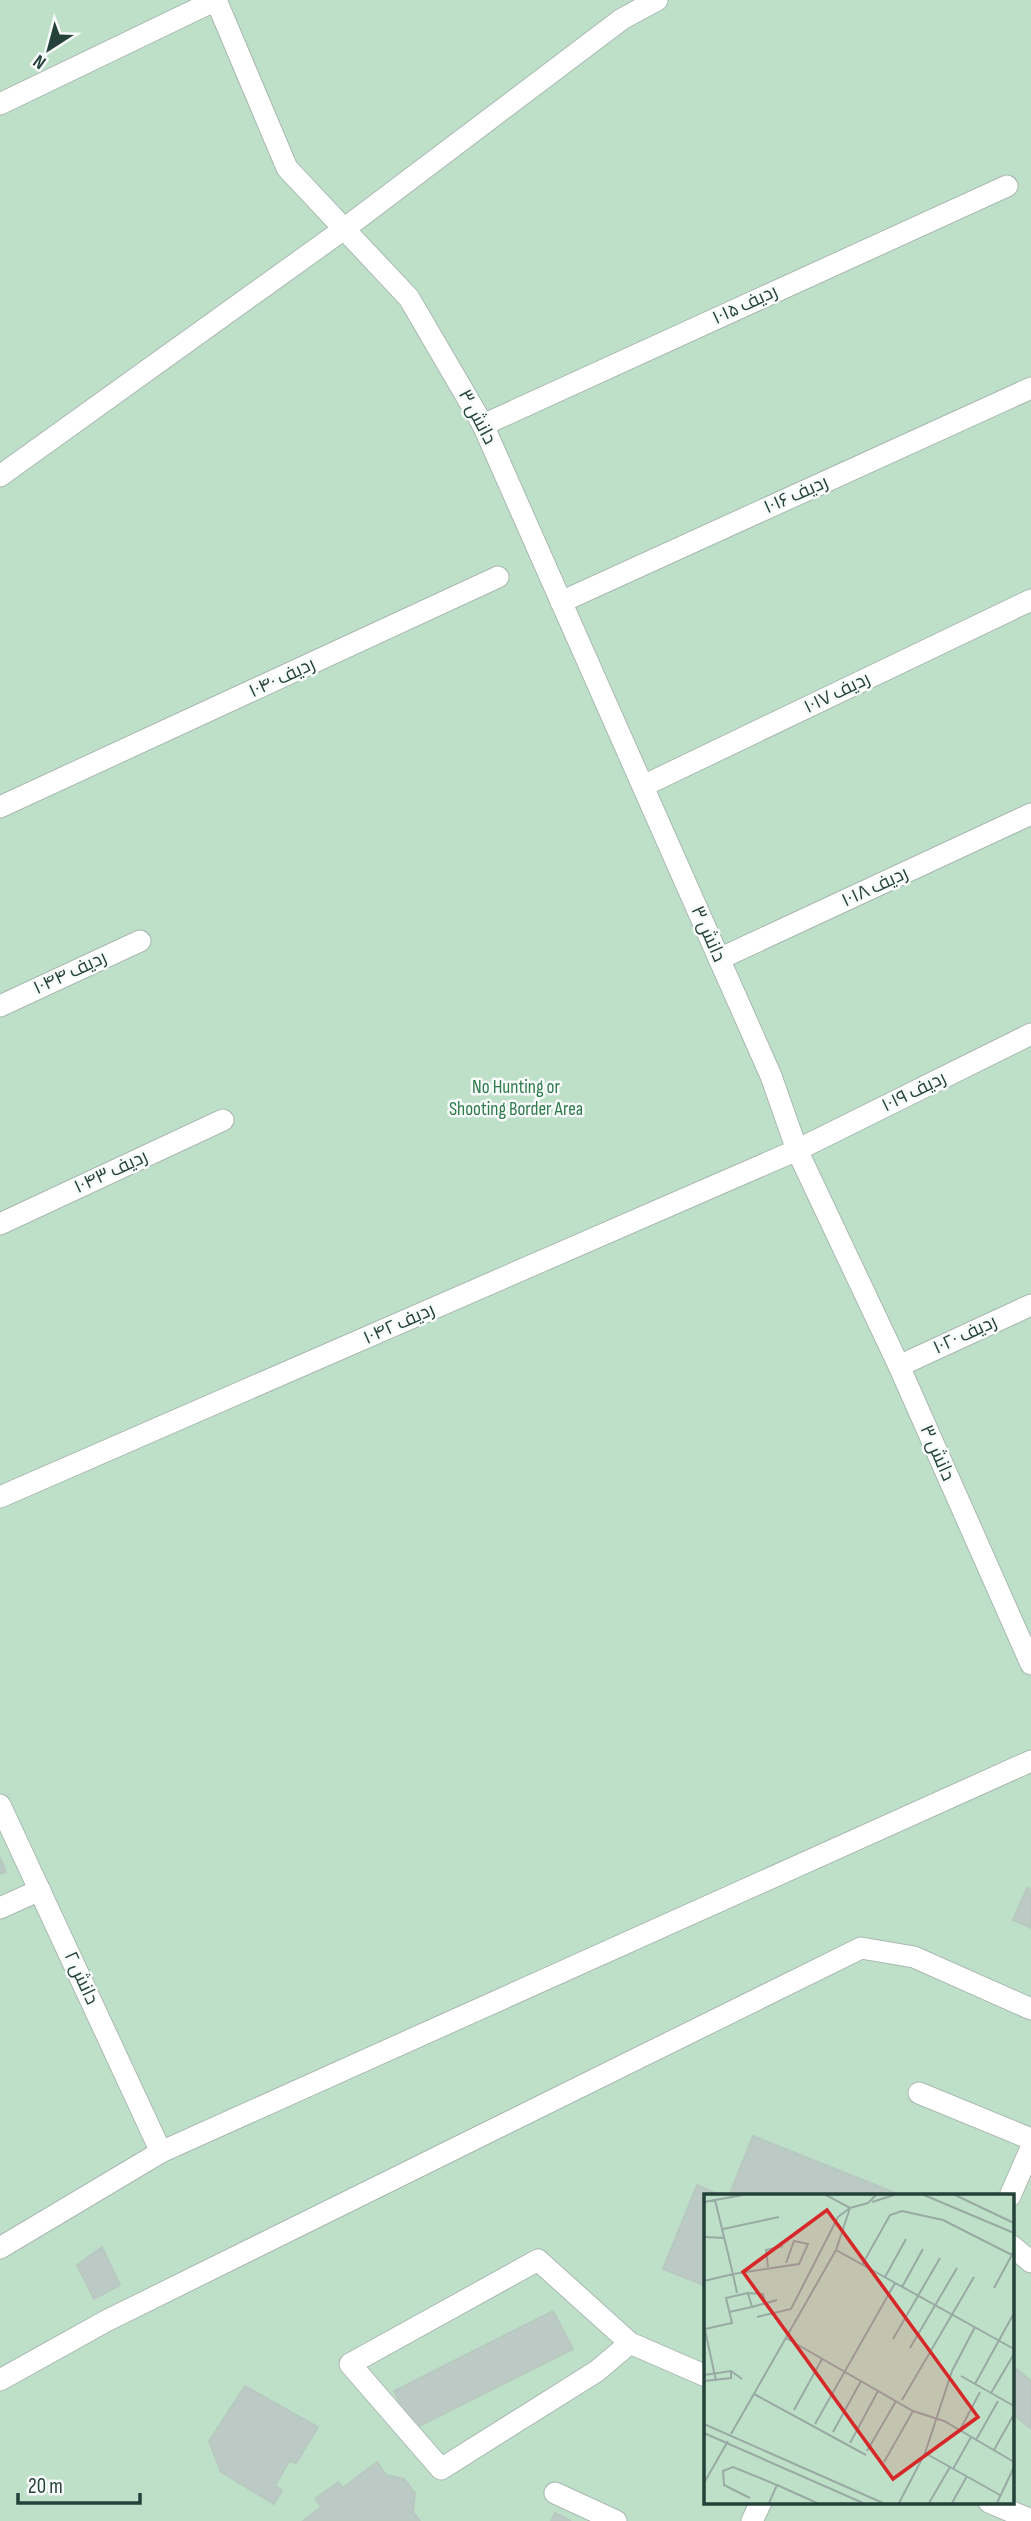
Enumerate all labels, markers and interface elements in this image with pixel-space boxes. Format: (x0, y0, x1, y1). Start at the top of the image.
north arrow (14, 14, 84, 84)
text: N (29, 49, 51, 74)
street label: ردیف ۱۰۱۵ (709, 280, 781, 330)
street label: دانش ۳ (453, 386, 501, 448)
street label: ردیف ۱۰۱۶ (760, 471, 832, 519)
street label: ردیف ۱۰۴۰ (245, 653, 319, 703)
street label: ردیف ۱۰۱۷ (800, 667, 874, 719)
street label: ردیف ۱۰۱۸ (838, 862, 912, 912)
street label: دانش ۳ (686, 902, 730, 966)
street label: ردیف ۱۰۴۴ (30, 946, 110, 1000)
street label: ردیف ۱۰۱۹ (878, 1067, 950, 1117)
park label: No Hunting or Shooting Border Area (449, 1076, 583, 1121)
street label: ردیف ۱۰۴۳ (71, 1145, 151, 1199)
street label: ردیف ۱۰۴۲ (360, 1298, 438, 1350)
street label: ردیف ۱۰۲۰ (929, 1310, 1001, 1360)
street label: دانش ۳ (915, 1421, 959, 1485)
street label: دانش ۲ (59, 1948, 103, 2008)
inset map (704, 2194, 1014, 2504)
scale bar (18, 2462, 140, 2506)
text: 20 m (28, 2474, 63, 2499)

